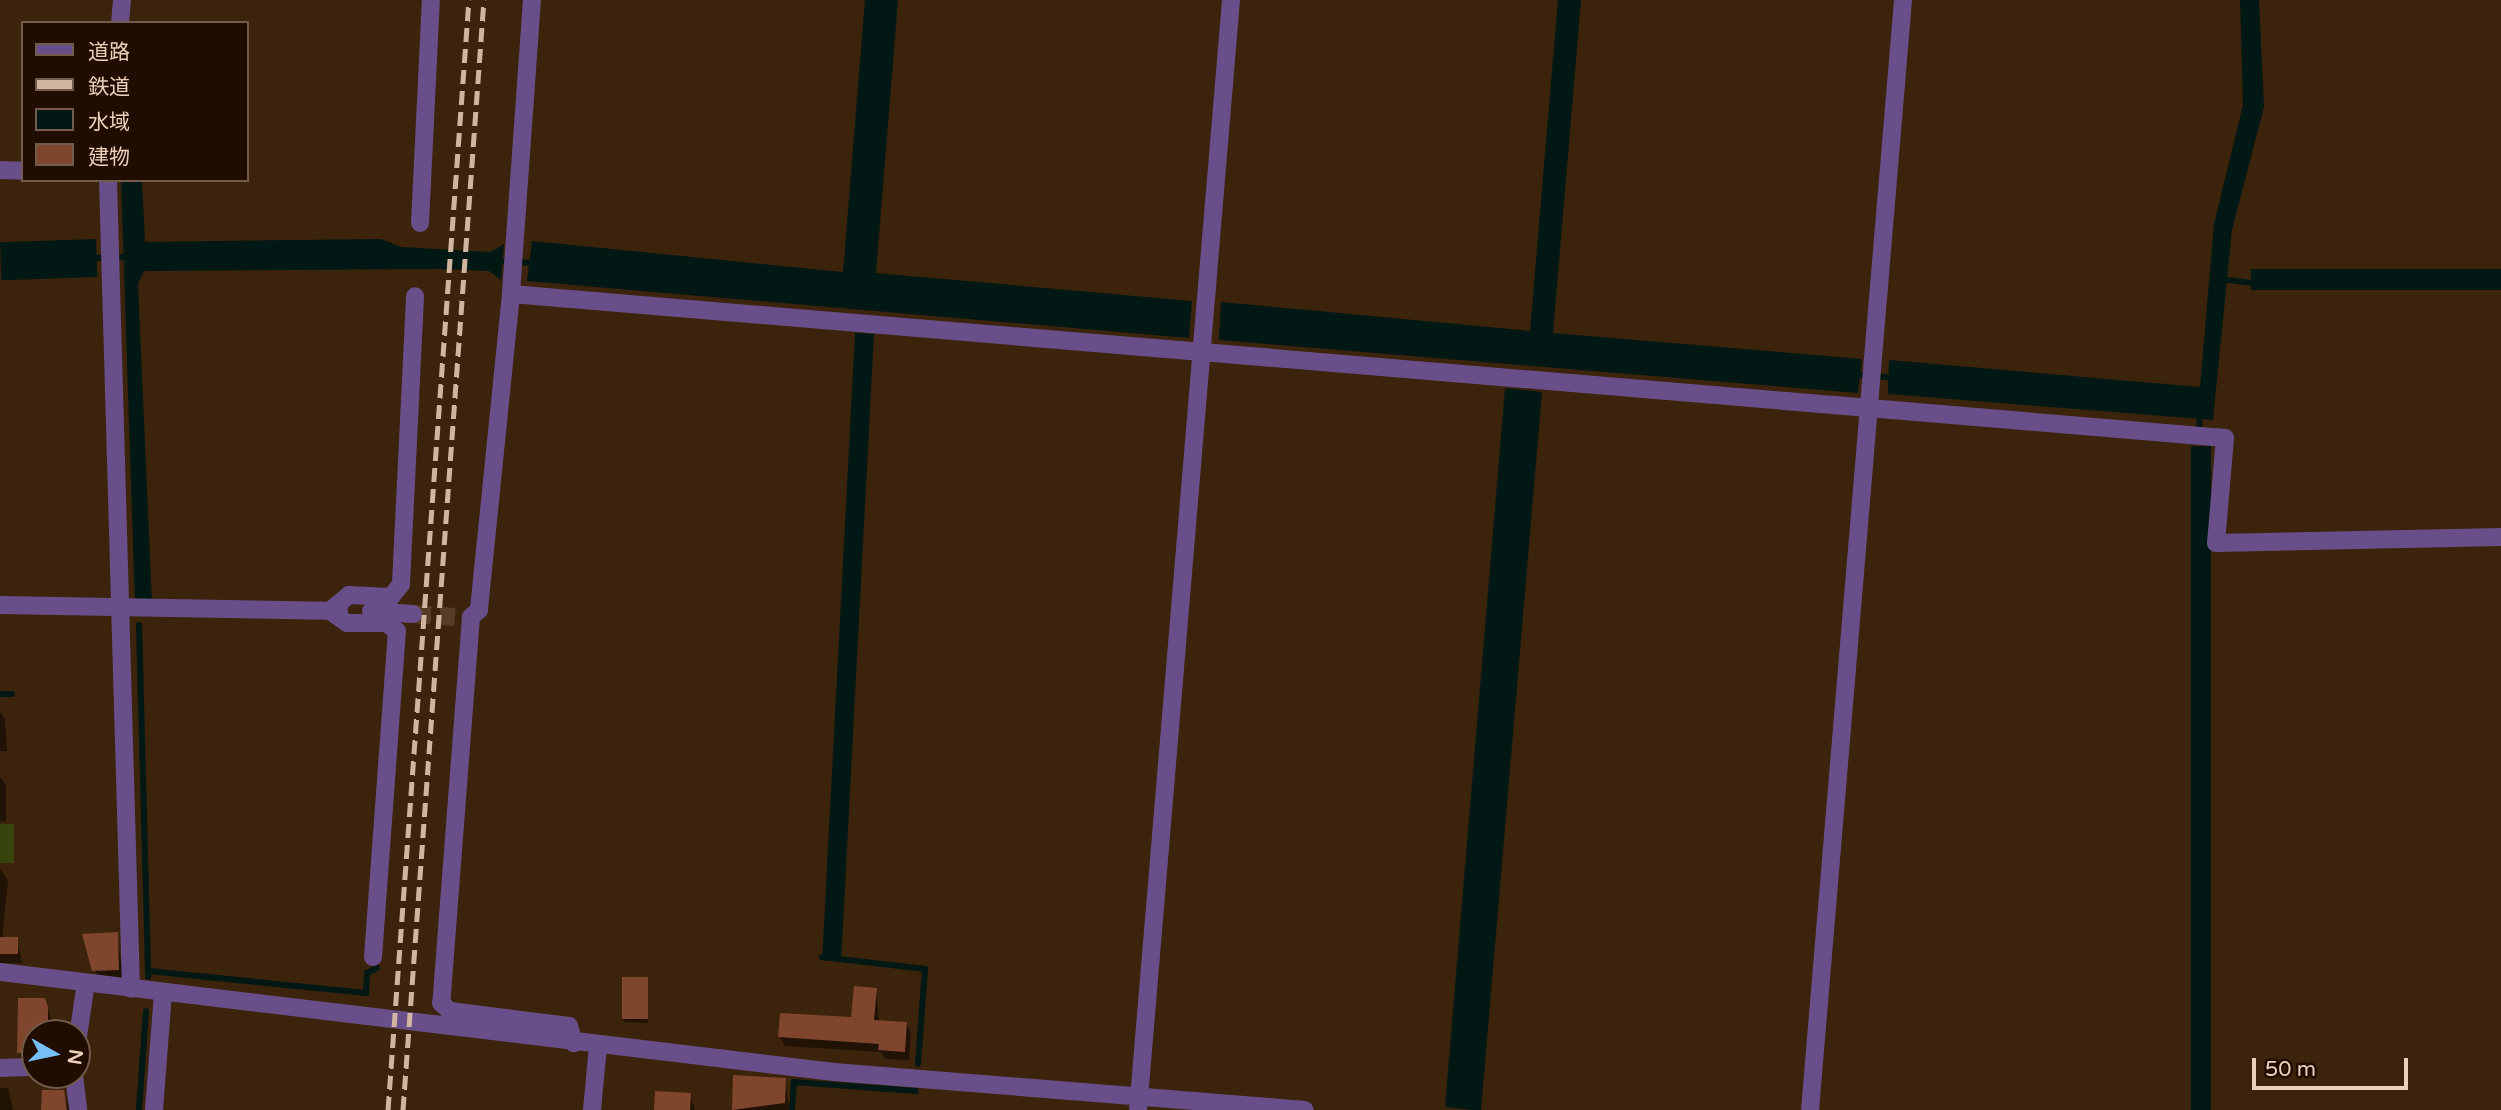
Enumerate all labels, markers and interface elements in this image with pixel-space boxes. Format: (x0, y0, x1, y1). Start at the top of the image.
legend (21, 21, 248, 182)
text: 道路 (88, 40, 130, 65)
text: 鉄道 (88, 75, 130, 100)
text: 水域 (88, 110, 130, 135)
text: 建物 (88, 145, 130, 170)
north arrow (21, 1019, 91, 1089)
scale bar (2256, 1044, 2412, 1088)
text: N (63, 1048, 87, 1066)
text: 50 m (2265, 1057, 2316, 1082)

